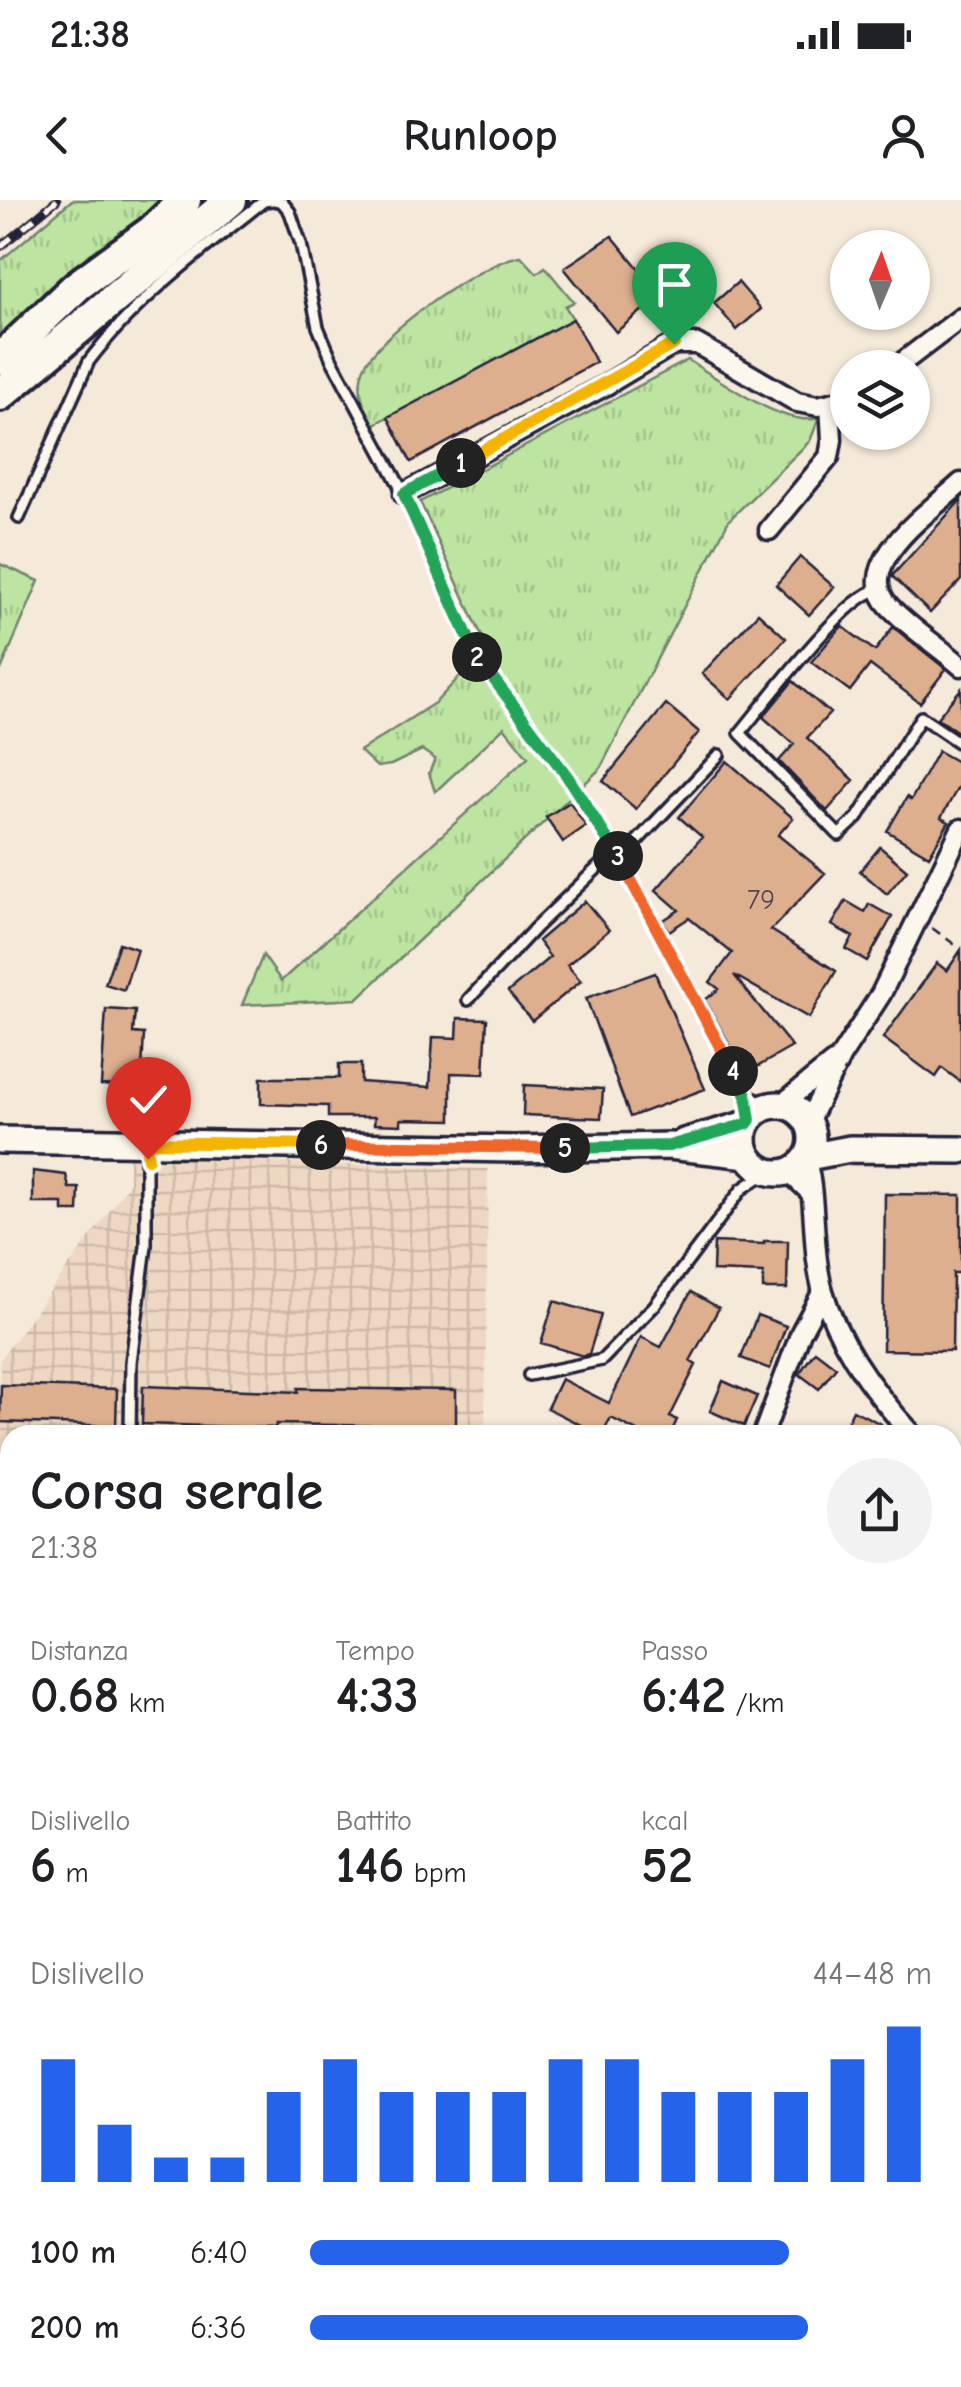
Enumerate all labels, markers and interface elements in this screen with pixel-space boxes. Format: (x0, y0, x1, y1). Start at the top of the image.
text: 21:38 (50, 13, 130, 57)
icon: back (30, 108, 85, 163)
icon: person (876, 108, 931, 163)
text: Runloop (403, 109, 558, 161)
north arrow (830, 230, 930, 330)
map controls (830, 230, 930, 450)
pin (632, 242, 717, 345)
icon: arrive (647, 257, 702, 312)
button: layers (830, 350, 930, 450)
pin: 1 (436, 438, 486, 488)
text: 1 (455, 447, 467, 479)
pin: 2 (452, 632, 502, 682)
text: 2 (470, 641, 484, 673)
pin: 3 (593, 831, 643, 881)
text: 3 (611, 840, 625, 872)
house number: 79 (747, 884, 775, 916)
pin: 4 (708, 1046, 758, 1096)
text: 4 (726, 1055, 740, 1087)
pin (106, 1057, 191, 1160)
icon: check (121, 1072, 176, 1127)
pin: 6 (296, 1120, 346, 1170)
pin: 5 (540, 1123, 590, 1173)
text: 6 (314, 1129, 328, 1161)
text: 5 (558, 1132, 572, 1164)
button: share (827, 1458, 932, 1563)
text: Corsa serale (30, 1459, 323, 1523)
text: 21:38 (30, 1529, 98, 1566)
text: Distanza (30, 1635, 129, 1667)
text: Tempo (336, 1635, 415, 1667)
text: Passo (641, 1635, 708, 1667)
text: 0.68 (30, 1667, 119, 1725)
text: 4:33 (336, 1667, 419, 1725)
text: 6:42 (641, 1667, 726, 1725)
text: km (119, 1687, 165, 1719)
text: /km (726, 1687, 784, 1719)
text: Dislivello (30, 1805, 130, 1837)
text: Battito (336, 1805, 412, 1837)
text: kcal (641, 1805, 688, 1837)
text: 6 (30, 1837, 56, 1895)
text: 146 (336, 1837, 404, 1895)
text: 52 (641, 1837, 693, 1895)
text: m (56, 1857, 89, 1889)
text: bpm (404, 1857, 467, 1889)
text: Dislivello (30, 1955, 145, 1992)
text: 44–48 m (813, 1955, 932, 1992)
text: 100 m (30, 2234, 116, 2271)
text: 6:40 (190, 2234, 248, 2271)
text: 200 m (30, 2309, 119, 2346)
text: 6:36 (190, 2309, 247, 2346)

